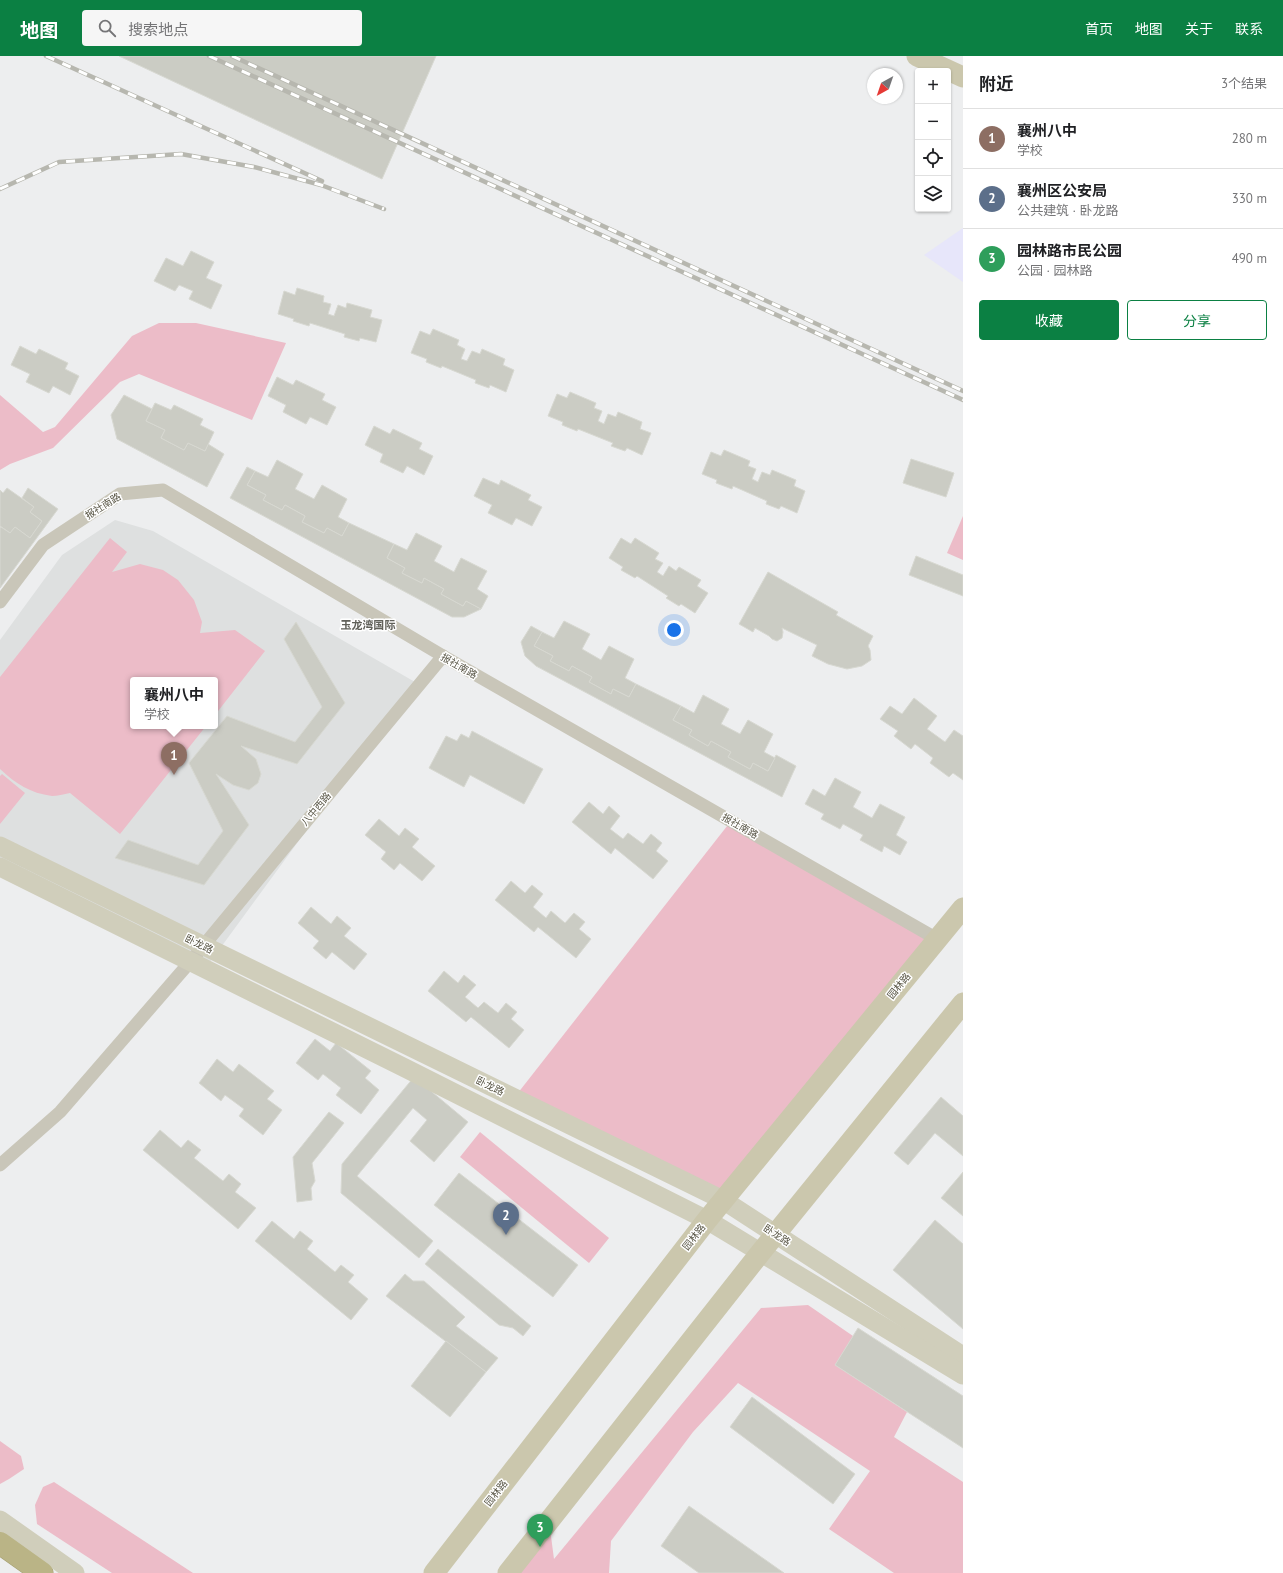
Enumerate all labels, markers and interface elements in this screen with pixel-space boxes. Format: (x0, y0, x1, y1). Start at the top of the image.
search box (82, 10, 362, 46)
icon: search (96, 17, 118, 39)
text: 地图 (20, 18, 58, 42)
text: 搜索地点 (128, 20, 188, 39)
text: 首页 (1085, 20, 1113, 38)
text: 地图 (1135, 20, 1163, 38)
text: 关于 (1185, 20, 1213, 38)
text: 联系 (1235, 20, 1263, 38)
north arrow (867, 68, 903, 104)
map controls (915, 68, 951, 212)
button: + (915, 68, 951, 104)
text: 附近 (979, 73, 1013, 95)
text: 3个结果 (1221, 75, 1267, 92)
button: − (915, 104, 951, 140)
text: 襄州八中 (1017, 121, 1077, 140)
text: 1 (988, 130, 996, 147)
text: 280 m (1232, 130, 1267, 147)
button: locate (915, 140, 951, 176)
text: 学校 (1017, 142, 1043, 159)
button: layers (915, 176, 951, 212)
text: 襄州区公安局 (1017, 181, 1107, 200)
text: 2 (988, 190, 996, 207)
text: 330 m (1232, 190, 1267, 207)
text: 公共建筑 · 卧龙路 (1017, 202, 1118, 219)
text: 园林路市民公园 (1017, 241, 1122, 260)
text: 3 (988, 250, 996, 267)
text: 490 m (1232, 250, 1267, 267)
text: 公园 · 园林路 (1017, 262, 1092, 279)
button: 收藏 (979, 300, 1119, 340)
button: 分享 (1127, 300, 1267, 340)
street label: 报社南路 (83, 490, 123, 522)
district label: 玉龙湾国际 (341, 618, 396, 632)
your location (664, 620, 684, 640)
street label: 报社南路 (438, 650, 480, 682)
popup (130, 677, 218, 729)
text: 襄州八中 (144, 685, 204, 704)
text: 学校 (144, 706, 170, 723)
pin: 1 (161, 742, 187, 775)
street label: 八中西路 (298, 790, 334, 828)
street label: 报社南路 (719, 810, 761, 842)
street label: 卧龙路 (183, 932, 215, 956)
street label: 园林路 (885, 970, 913, 1002)
street label: 卧龙路 (474, 1074, 506, 1098)
pin: 2 (493, 1202, 519, 1235)
street label: 园林路 (680, 1221, 708, 1253)
street label: 卧龙路 (761, 1221, 793, 1249)
street label: 园林路 (482, 1477, 510, 1509)
pin: 3 (527, 1514, 553, 1547)

